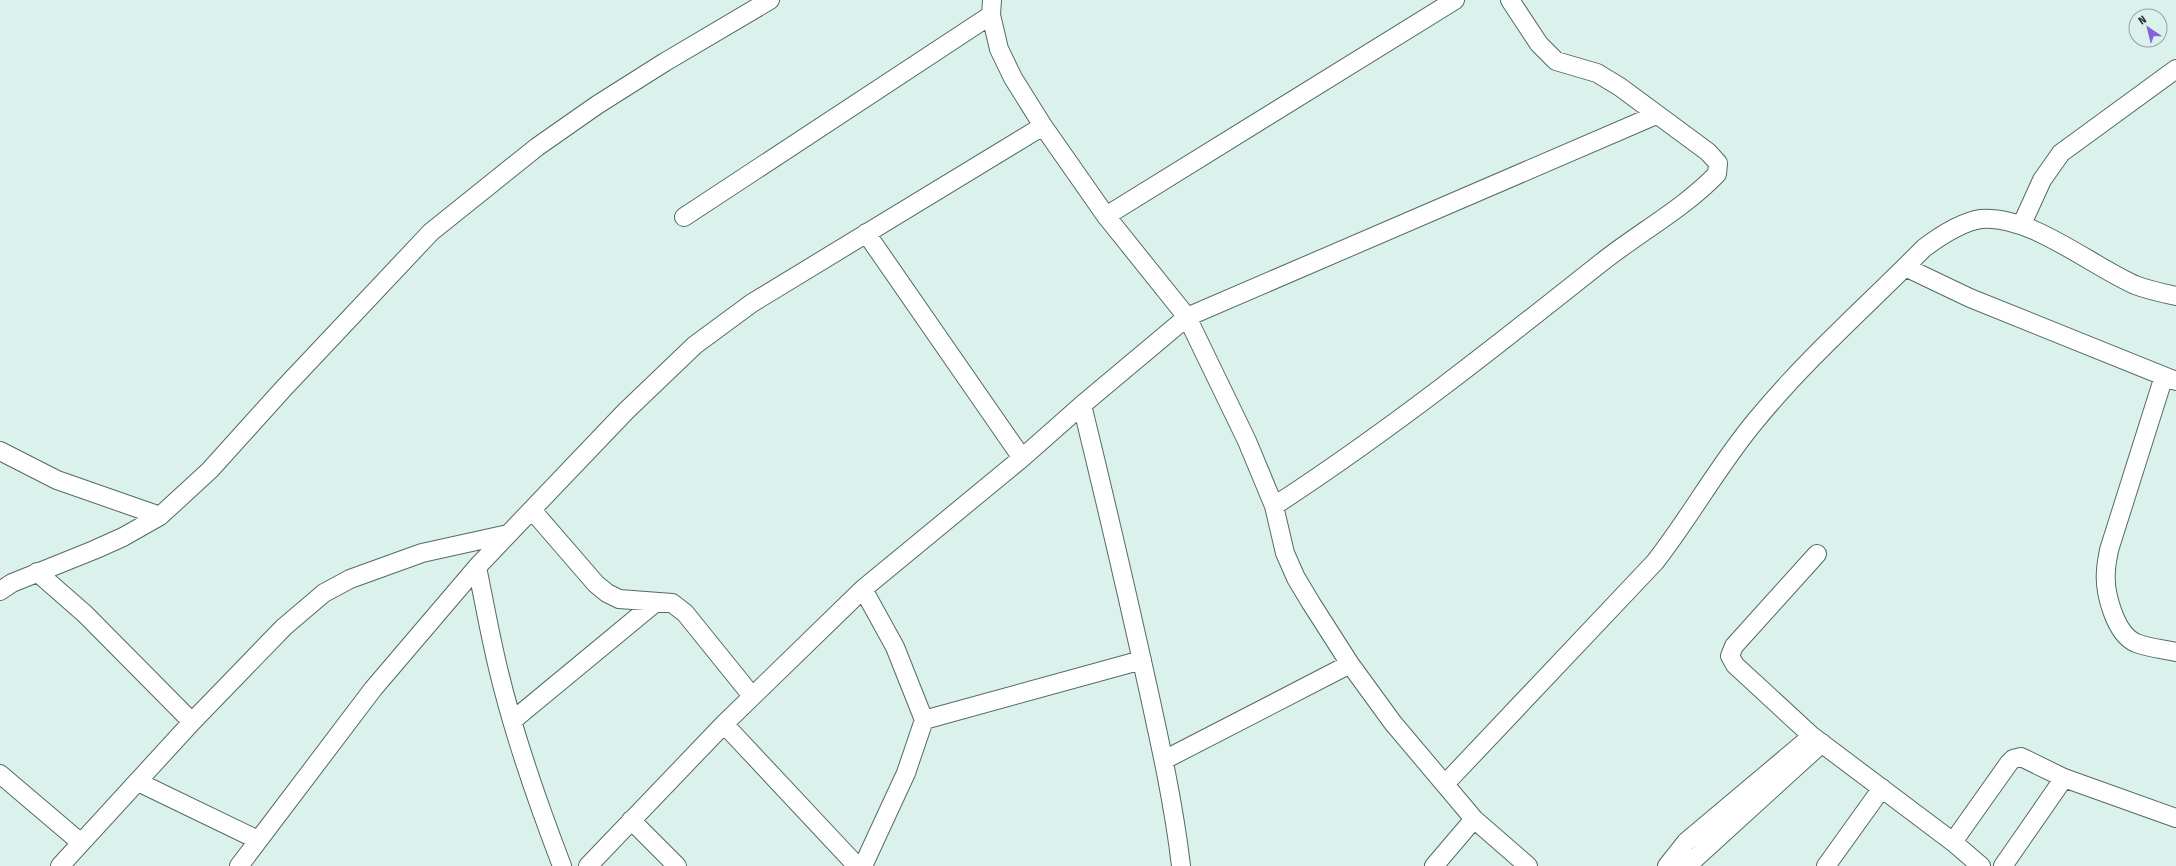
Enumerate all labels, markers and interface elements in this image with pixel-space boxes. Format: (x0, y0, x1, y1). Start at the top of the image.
north arrow (2128, 8, 2168, 48)
text: N (2136, 13, 2149, 27)

